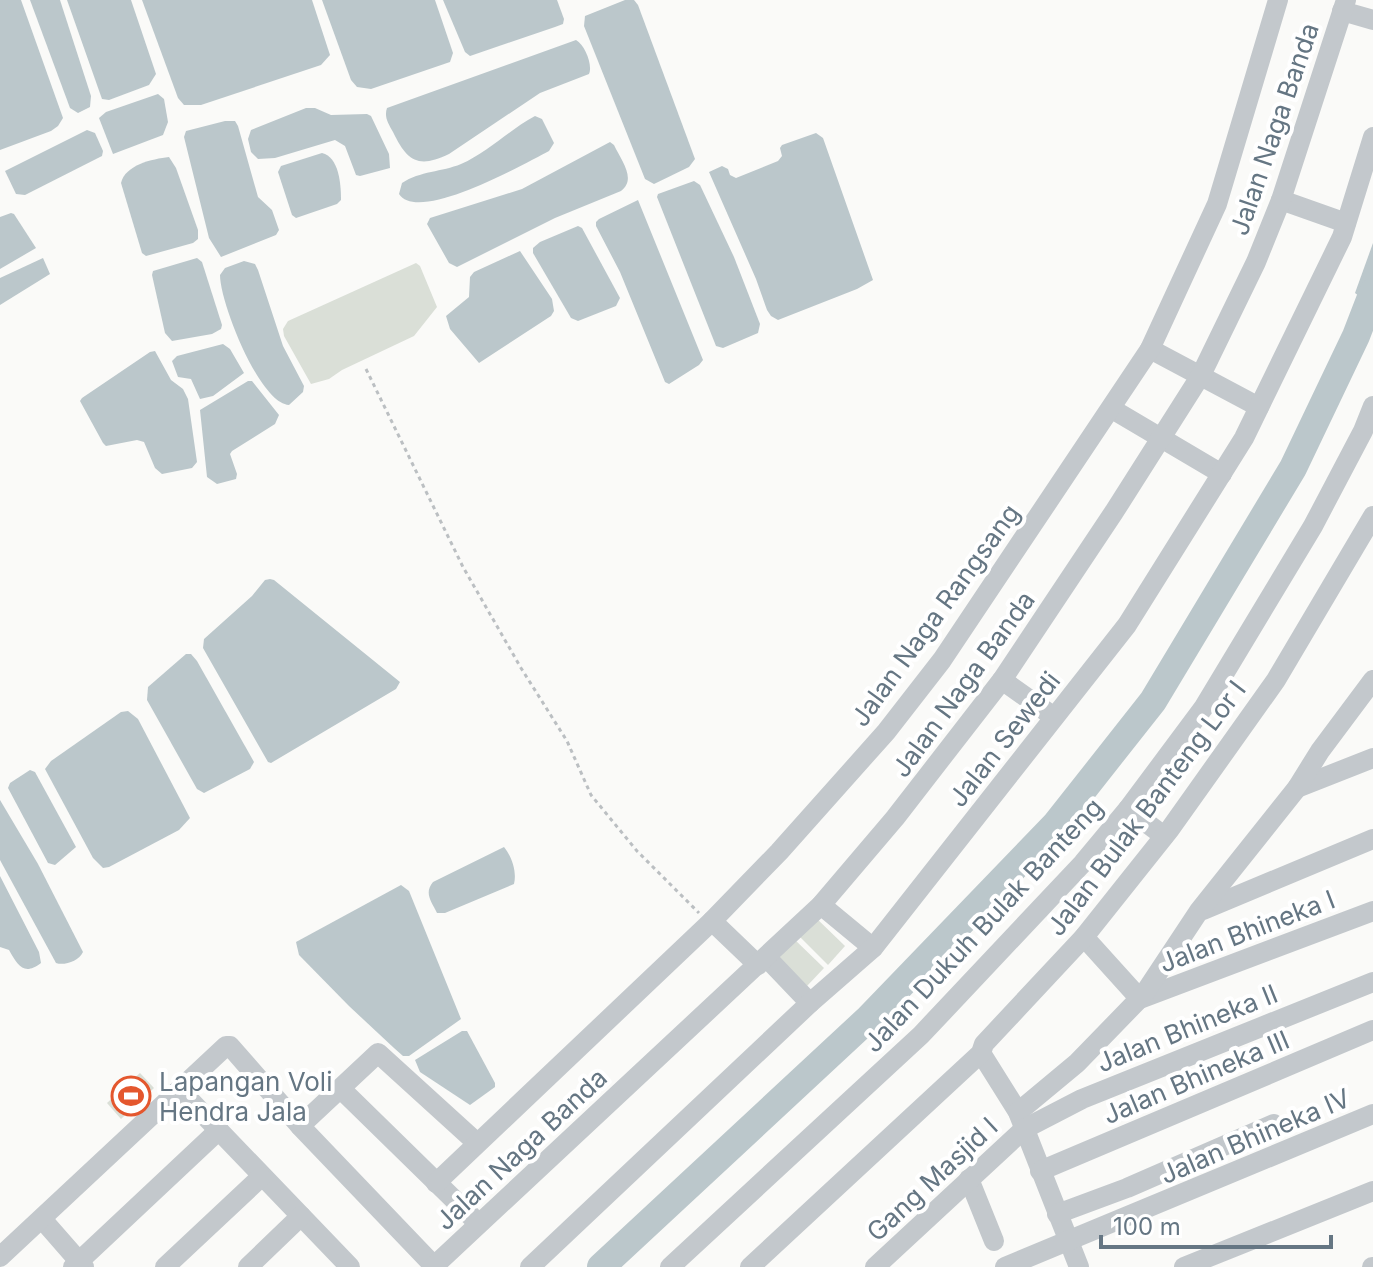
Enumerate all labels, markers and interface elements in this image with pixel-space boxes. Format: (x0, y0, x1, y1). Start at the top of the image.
street label: Jalan Naga Banda (1223, 19, 1325, 239)
street label: Jalan Naga Rangsang (844, 498, 1026, 732)
street label: Jalan Naga Banda (885, 585, 1041, 783)
street label: Jalan Sewedi (942, 665, 1066, 813)
street label: Jalan Bulak Banteng Lor I (1040, 674, 1252, 942)
street label: Jalan Dukuh Bulak Banteng (857, 792, 1109, 1058)
street label: Jalan Bhineka I (1155, 883, 1339, 979)
street label: Jalan Bhineka II (1092, 978, 1282, 1078)
street label: Jalan Bhineka III (1098, 1024, 1294, 1130)
street label: Jalan Naga Banda (429, 1062, 613, 1236)
place label: Lapangan Voli Hendra Jala (159, 1066, 332, 1127)
sports icon: Lapangan Voli Hendra Jala (110, 1075, 152, 1117)
street label: Jalan Bhineka IV (1155, 1082, 1355, 1190)
street label: Gang Masjid I (860, 1111, 1004, 1247)
scale bar (1101, 1199, 1331, 1249)
text: 100 m (1113, 1212, 1181, 1241)

